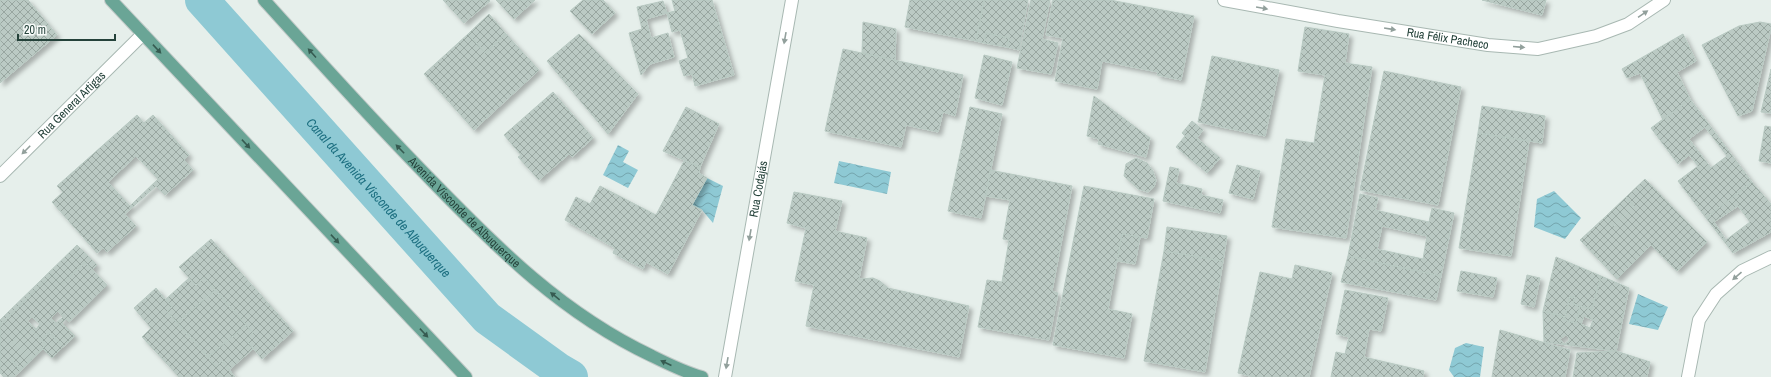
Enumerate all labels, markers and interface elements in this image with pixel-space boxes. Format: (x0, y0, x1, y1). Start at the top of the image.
one-way arrow (1256, 5, 1268, 11)
one-way arrow (1637, 11, 1648, 18)
scale bar (18, 16, 115, 42)
text: 20 m (24, 22, 46, 38)
street label: Rua Félix Pacheco (1406, 24, 1490, 53)
one-way arrow (1384, 26, 1396, 32)
one-way arrow (782, 32, 788, 44)
one-way arrow (152, 44, 162, 54)
one-way arrow (1513, 44, 1525, 51)
one-way arrow (307, 48, 316, 59)
street label: Rua General Artigas (34, 68, 109, 142)
water label: Canal da Avenida Visconde de Albuquerque (302, 114, 455, 281)
one-way arrow (241, 139, 251, 149)
one-way arrow (395, 144, 405, 154)
one-way arrow (21, 146, 31, 155)
street label: Avenida Visconde de Albuquerque (404, 153, 524, 271)
street label: Rua Codajás (746, 159, 771, 218)
one-way arrow (747, 229, 753, 241)
one-way arrow (330, 234, 340, 244)
one-way arrow (1731, 271, 1742, 280)
one-way arrow (550, 291, 560, 300)
one-way arrow (419, 328, 429, 338)
one-way arrow (724, 357, 730, 369)
one-way arrow (660, 360, 672, 366)

